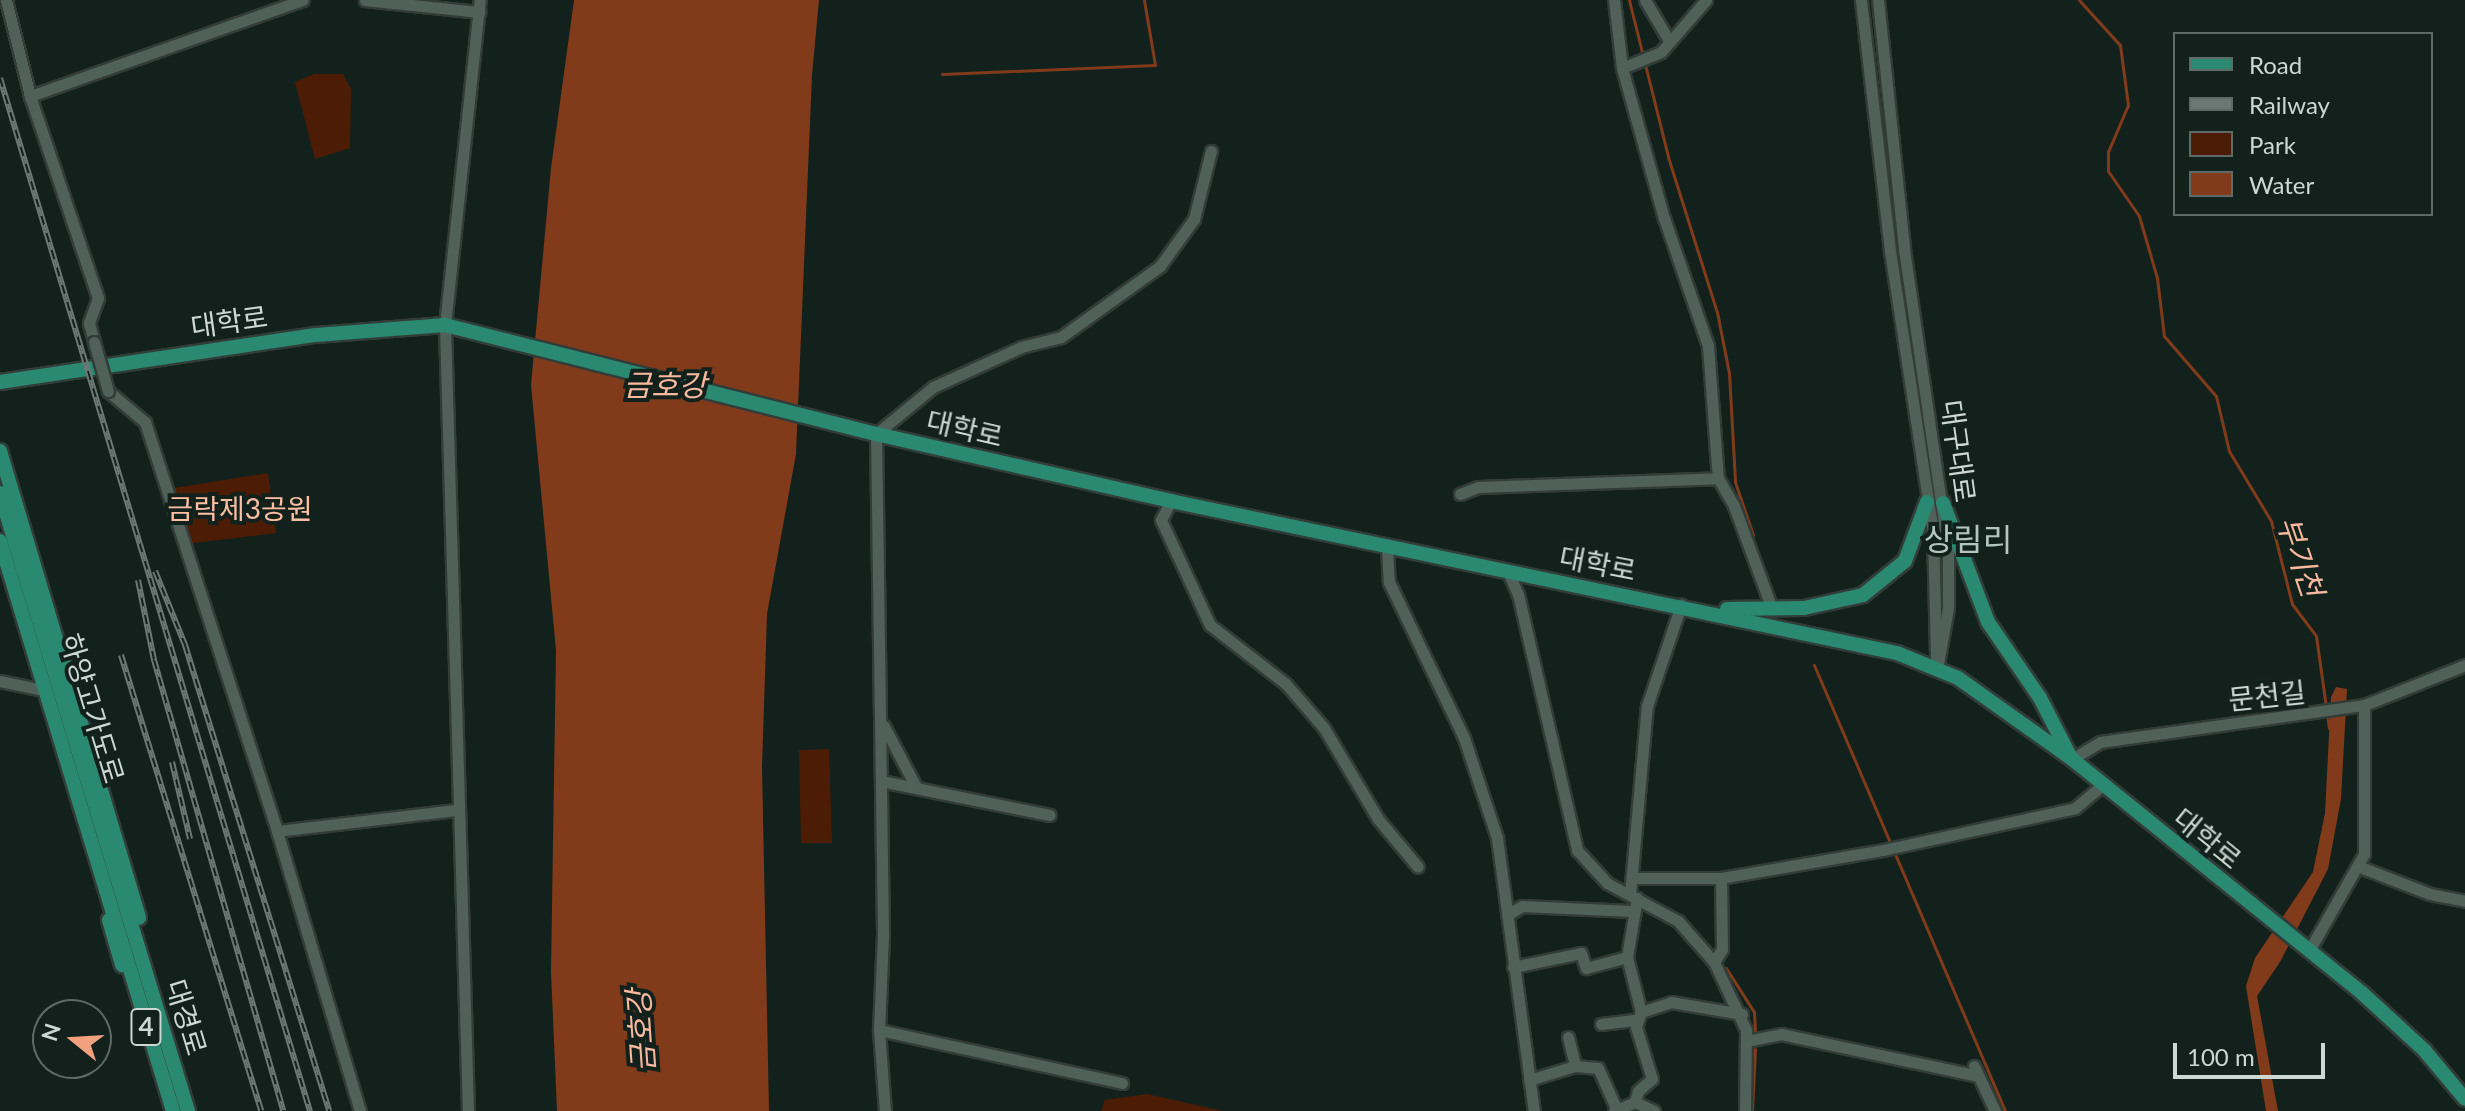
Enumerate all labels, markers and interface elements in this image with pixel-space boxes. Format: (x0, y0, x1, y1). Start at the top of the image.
legend (2173, 32, 2433, 216)
text: Road (2249, 50, 2302, 79)
text: Railway (2249, 90, 2330, 119)
text: Park (2249, 130, 2296, 159)
text: Water (2249, 170, 2314, 199)
street label: 대학로 (188, 299, 270, 343)
water label: 금호강 (624, 366, 706, 402)
street label: 대구대로 (1935, 398, 1983, 504)
street label: 대학로 (924, 403, 1006, 453)
park label: 금락제3공원 (167, 491, 313, 525)
water label: 부기천 (2271, 511, 2331, 601)
district label: 상림리 (1924, 520, 2012, 558)
street label: 대학로 (1557, 539, 1639, 587)
street label: 하양고가도로 (54, 629, 132, 787)
street label: 문천길 (2227, 674, 2307, 716)
street label: 대학로 (2167, 801, 2249, 875)
street label: 대경로 (160, 975, 214, 1059)
water label: 금호강 (619, 988, 661, 1074)
north arrow (32, 999, 112, 1079)
road number: 4 (130, 1005, 162, 1049)
text: N (35, 1020, 66, 1044)
scale bar (2177, 1027, 2329, 1077)
text: 100 m (2187, 1042, 2255, 1071)

